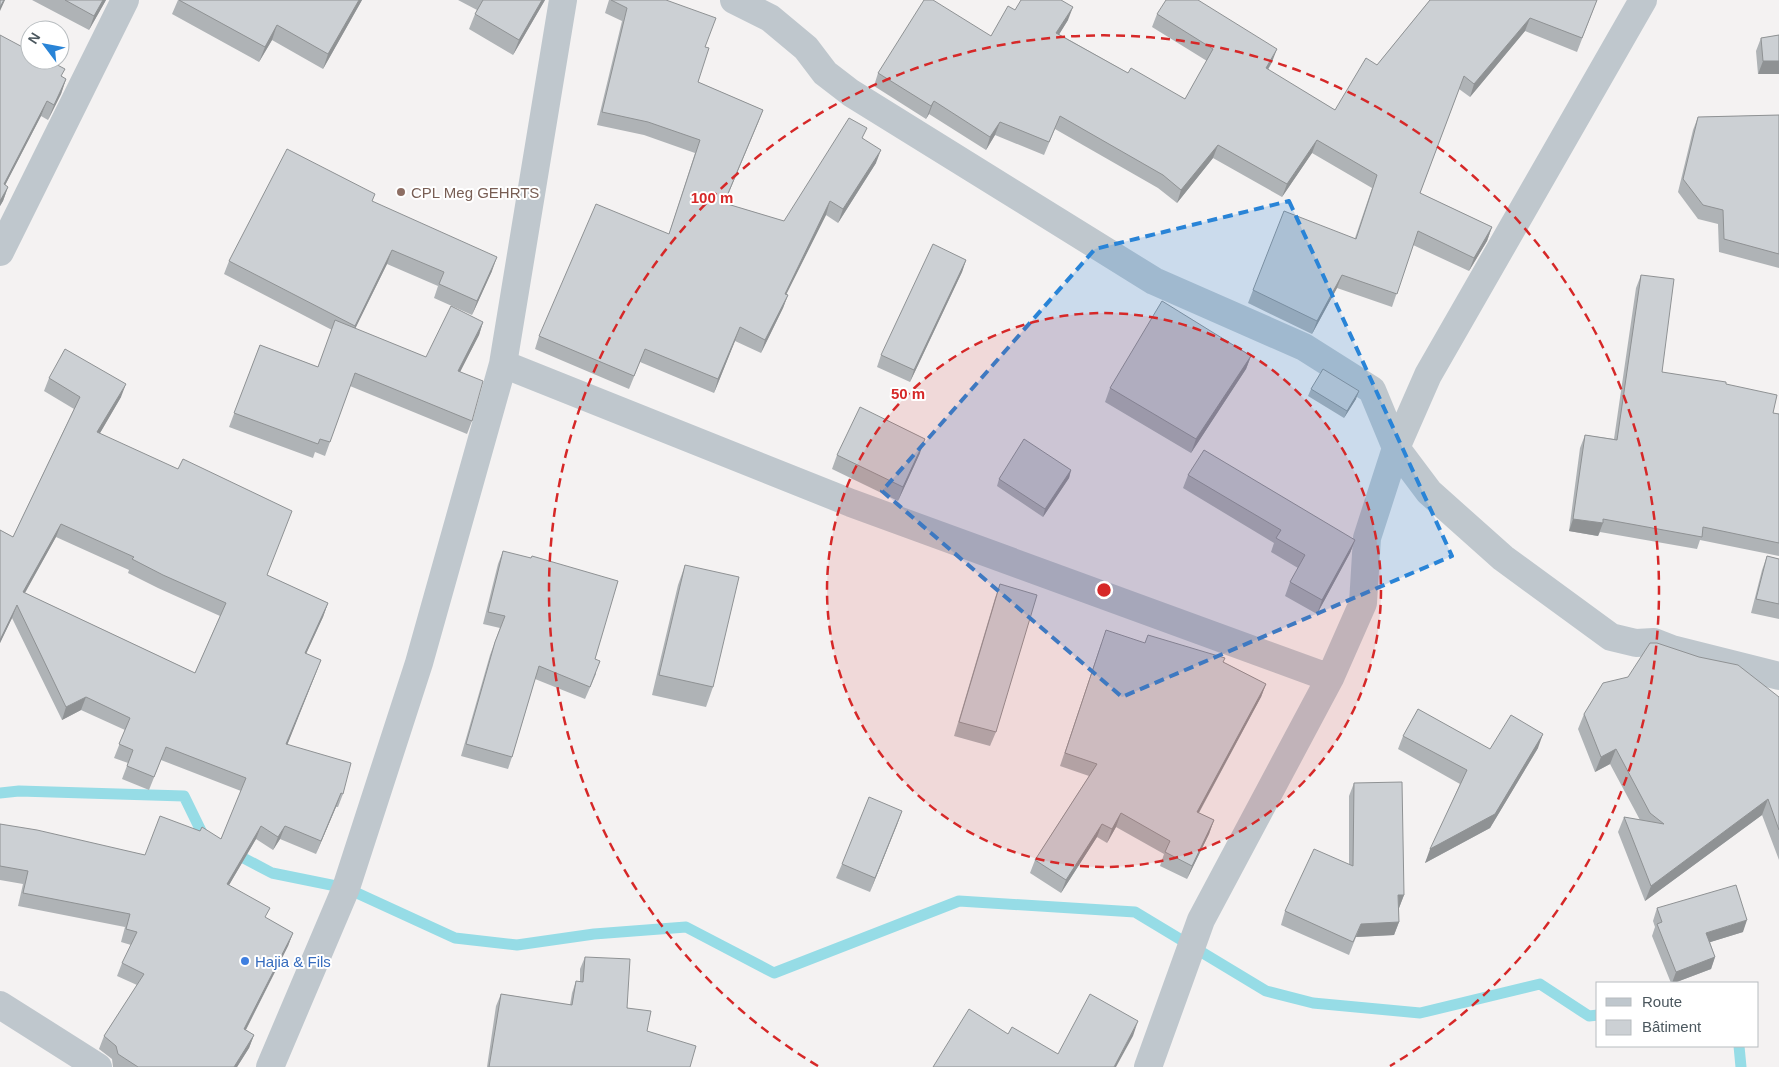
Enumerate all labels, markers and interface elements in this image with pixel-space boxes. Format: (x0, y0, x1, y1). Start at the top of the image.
north arrow (20, 20, 70, 70)
text: N (25, 30, 43, 47)
place label: CPL Meg GEHRTS (411, 184, 539, 201)
marker: CPL Meg GEHRTS (395, 186, 407, 198)
text: 100 m (691, 189, 733, 206)
text: 50 m (891, 385, 925, 402)
centre of rings (1095, 581, 1113, 599)
place label: Hajia & Fils (255, 953, 331, 970)
marker: Hajia & Fils (239, 955, 251, 967)
legend (1596, 982, 1759, 1047)
text: Route (1642, 993, 1682, 1010)
text: Bâtiment (1642, 1018, 1702, 1035)

